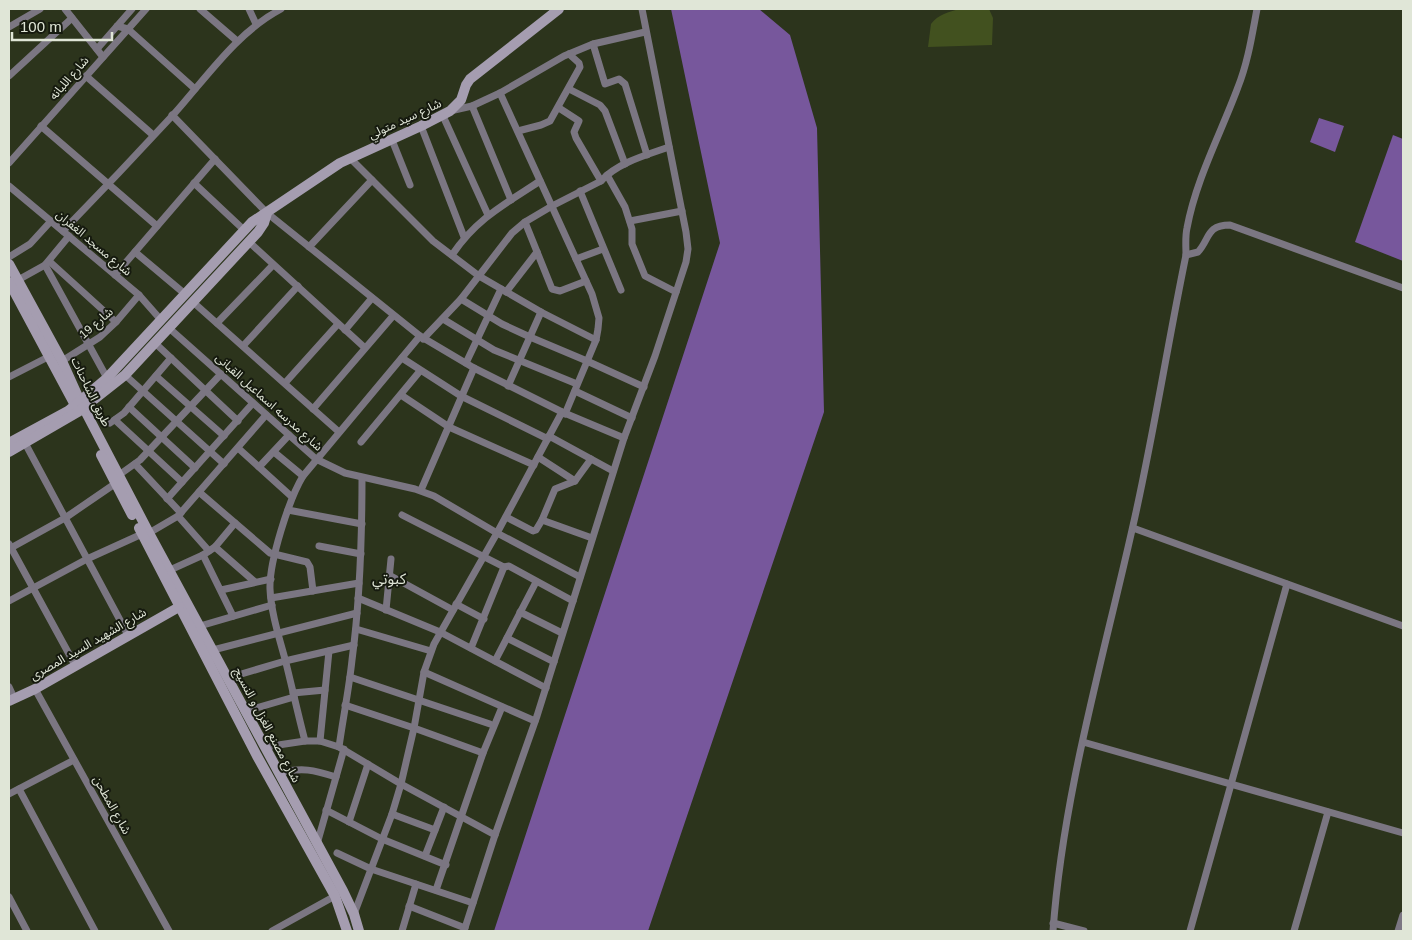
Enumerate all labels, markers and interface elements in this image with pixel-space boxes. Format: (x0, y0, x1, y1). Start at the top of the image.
scale bar (12, 10, 112, 42)
text: 100 m (20, 18, 62, 35)
street label: شارع اللبانه (46, 53, 93, 104)
street label: شارع سيد متولي (366, 96, 445, 145)
street label: شارع مسجد الغفران (52, 207, 135, 280)
street label: شارع 19 (76, 305, 117, 343)
street label: شارع مدرسه اسماعيل القبانى (211, 350, 325, 455)
street label: طريق الشاحنات (67, 355, 114, 429)
district label: كبوتي (372, 570, 407, 590)
street label: شارع الشهيد السيد المصرى (27, 605, 150, 685)
street label: شارع مصنع الغزل و النسيج (229, 665, 303, 786)
street label: شارع المطحن (88, 773, 134, 838)

